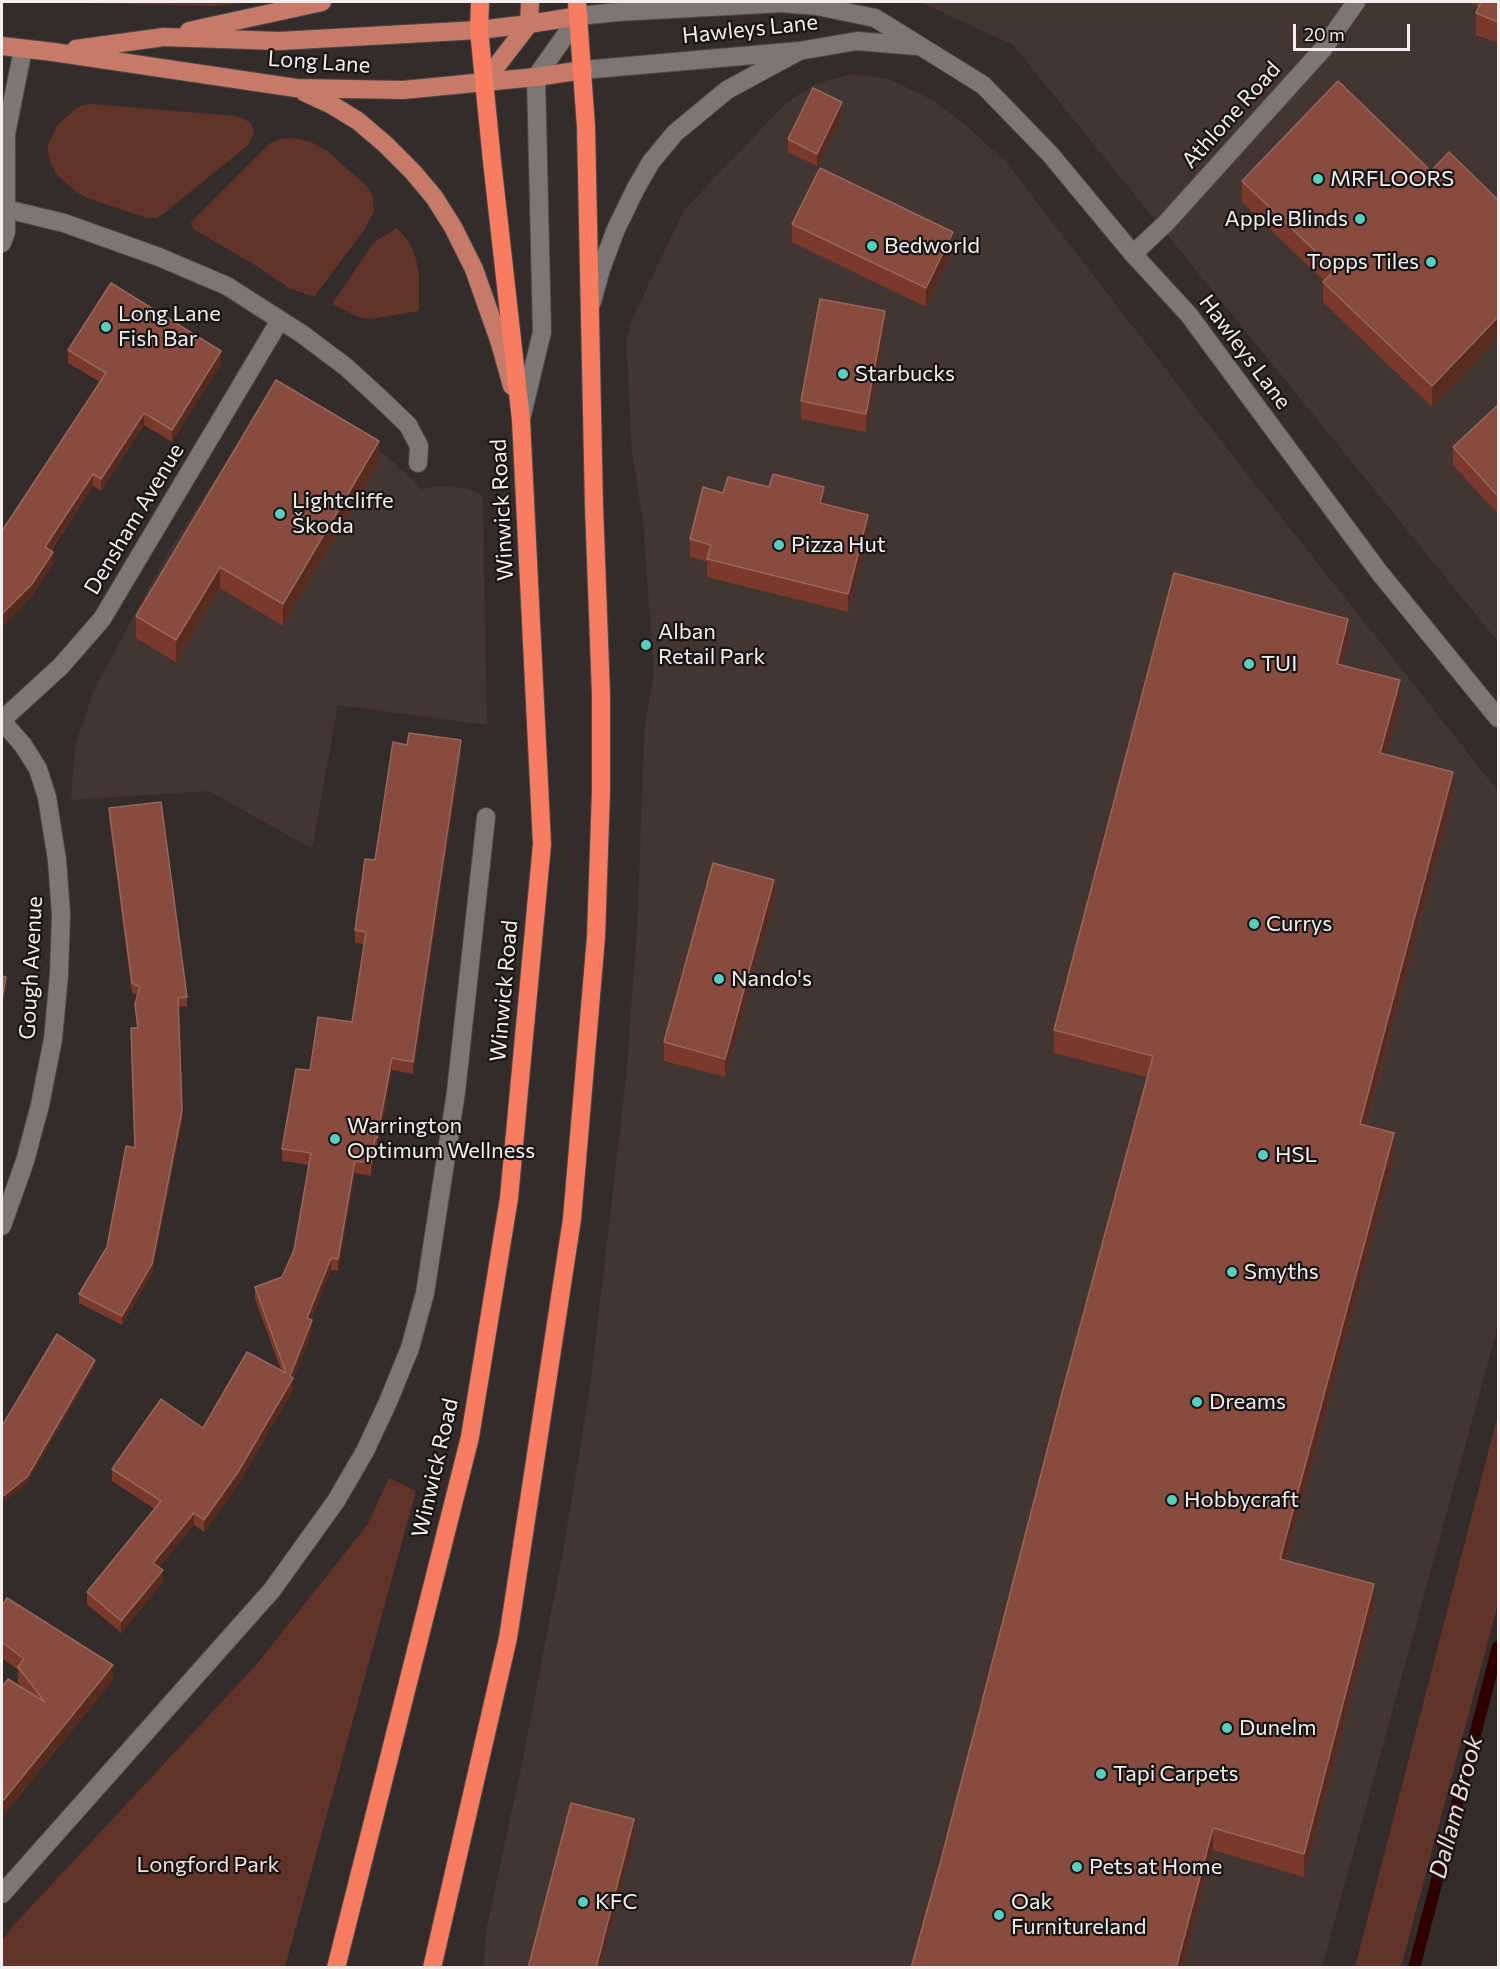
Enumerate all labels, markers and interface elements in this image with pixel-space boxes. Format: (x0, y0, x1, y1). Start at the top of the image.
street label: Hawleys Lane (681, 9, 819, 49)
scale bar (1296, 12, 1413, 50)
text: 20 m (1304, 23, 1345, 45)
street label: Long Lane (267, 45, 371, 79)
street label: Athlone Road (1176, 56, 1286, 174)
place label: MRFLOORS (1330, 166, 1454, 192)
marker: MRFLOORS (1311, 172, 1325, 186)
place label: Apple Blinds (1225, 206, 1348, 232)
marker: Apple Blinds (1353, 212, 1367, 226)
place label: Bedworld (884, 233, 980, 259)
marker: Bedworld (865, 239, 879, 253)
place label: Topps Tiles (1306, 249, 1419, 275)
marker: Topps Tiles (1424, 255, 1438, 269)
street label: Hawleys Lane (1194, 290, 1296, 414)
place label: Long Lane Fish Bar (118, 301, 221, 352)
marker: Long Lane Fish Bar (99, 320, 113, 334)
place label: Starbucks (855, 361, 955, 387)
marker: Starbucks (836, 367, 850, 381)
street label: Winwick Road (485, 438, 519, 582)
street label: Densham Avenue (79, 439, 189, 599)
place label: Lightcliffe Škoda (292, 488, 394, 540)
marker: Lightcliffe Škoda (273, 507, 287, 521)
place label: Pizza Hut (791, 532, 886, 558)
marker: Pizza Hut (772, 538, 786, 552)
place label: Alban Retail Park (658, 619, 765, 670)
marker: Alban Retail Park (639, 638, 653, 652)
place label: TUI (1261, 651, 1297, 677)
marker: TUI (1242, 657, 1256, 671)
street label: Gough Avenue (14, 896, 48, 1040)
place label: Currys (1266, 911, 1332, 937)
marker: Currys (1247, 917, 1261, 931)
street label: Winwick Road (485, 919, 523, 1063)
place label: Nando's (731, 966, 812, 992)
marker: Nando's (712, 972, 726, 986)
place label: Warrington Optimum Wellness (347, 1113, 535, 1164)
marker: Warrington Optimum Wellness (328, 1132, 342, 1146)
place label: HSL (1275, 1142, 1317, 1168)
marker: HSL (1256, 1148, 1270, 1162)
place label: Smyths (1244, 1259, 1319, 1285)
marker: Smyths (1225, 1265, 1239, 1279)
place label: Dreams (1209, 1389, 1286, 1415)
marker: Dreams (1190, 1395, 1204, 1409)
street label: Winwick Road (406, 1396, 464, 1540)
place label: Hobbycraft (1184, 1487, 1299, 1513)
marker: Hobbycraft (1165, 1493, 1179, 1507)
place label: Dunelm (1239, 1715, 1316, 1741)
marker: Dunelm (1220, 1721, 1234, 1735)
water label: Dallam Brook (1423, 1732, 1489, 1882)
place label: Tapi Carpets (1113, 1761, 1238, 1787)
marker: Tapi Carpets (1094, 1767, 1108, 1781)
park label: Longford Park (137, 1852, 279, 1878)
place label: Pets at Home (1089, 1854, 1222, 1880)
marker: Pets at Home (1070, 1860, 1084, 1874)
place label: KFC (595, 1889, 637, 1915)
place label: Oak Furnitureland (1011, 1889, 1146, 1940)
marker: KFC (576, 1895, 590, 1909)
marker: Oak Furnitureland (992, 1908, 1006, 1922)

